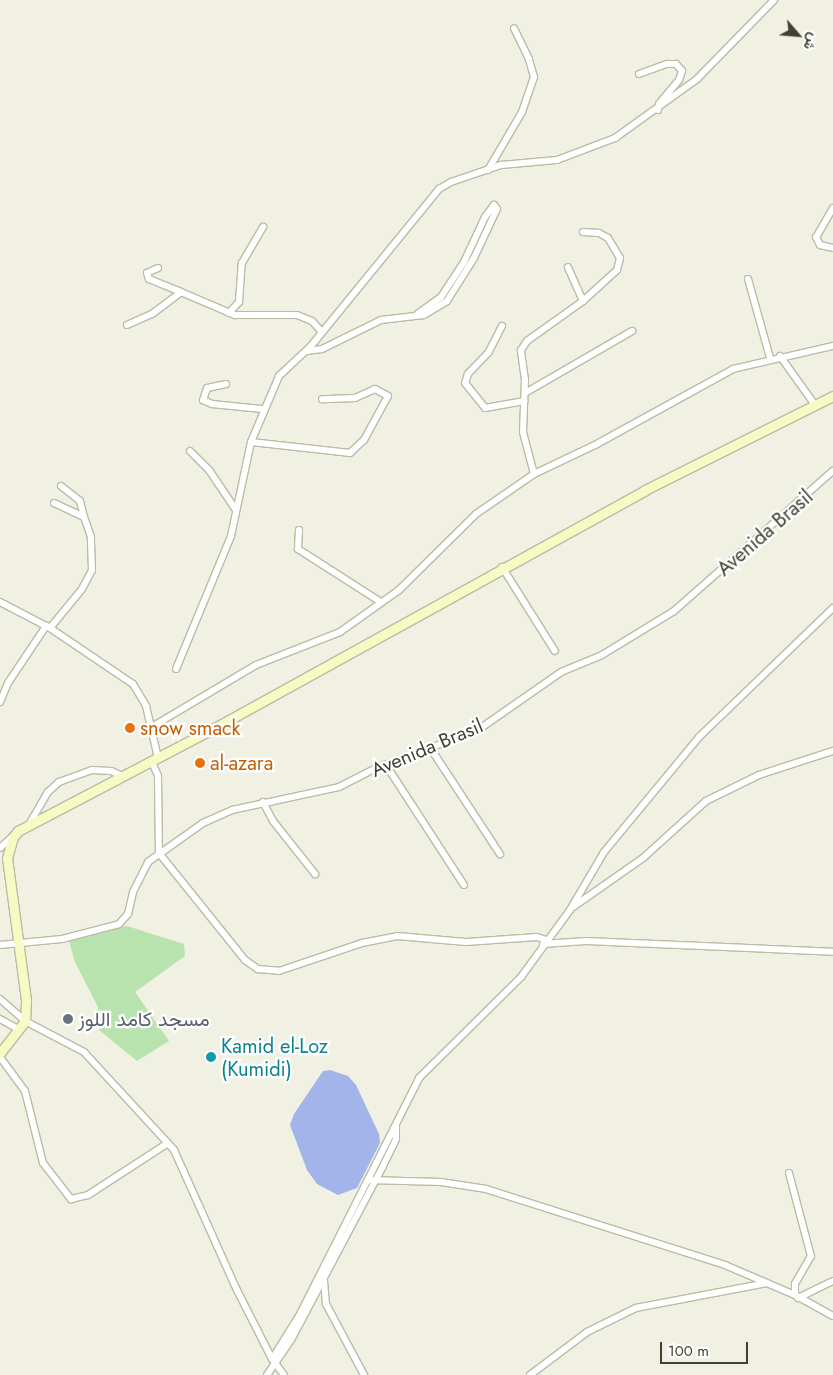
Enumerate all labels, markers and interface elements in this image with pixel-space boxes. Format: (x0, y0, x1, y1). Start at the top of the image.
north arrow (773, 10, 823, 60)
text: ش (799, 30, 824, 54)
street label: Avenida Brasil (712, 485, 818, 581)
street label: Avenida Brasil (367, 714, 487, 782)
place label: snow smack (140, 716, 240, 740)
marker: snow smack (124, 722, 136, 734)
place label: al-azara (210, 751, 273, 775)
marker: al-azara (194, 757, 206, 769)
place label: مسجد كامد اللوز (78, 1007, 210, 1031)
marker: مسجد كامد اللوز (62, 1013, 74, 1025)
place label: Kamid el-Loz (Kumidi) (221, 1034, 328, 1081)
marker: Kamid el-Loz (Kumidi) (205, 1051, 217, 1063)
scale bar (663, 1332, 750, 1364)
text: 100 m (668, 1340, 709, 1362)

